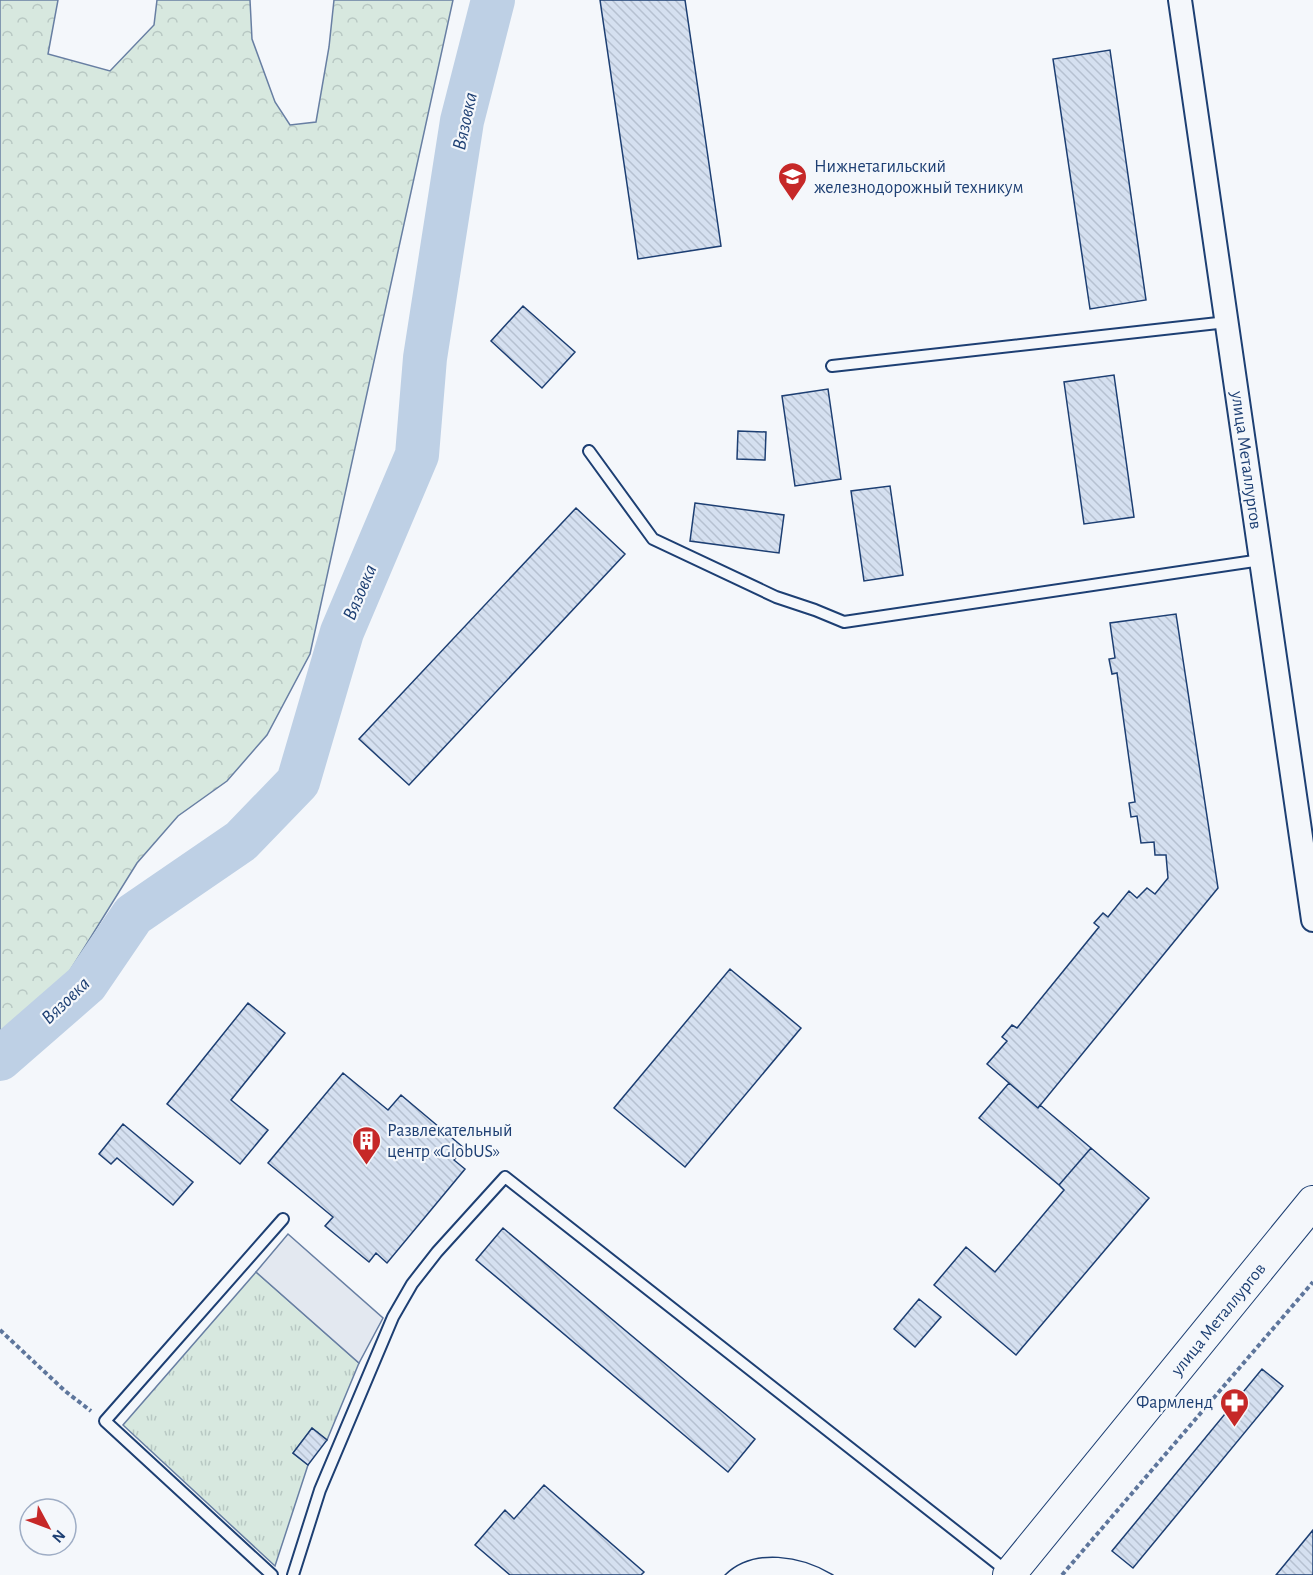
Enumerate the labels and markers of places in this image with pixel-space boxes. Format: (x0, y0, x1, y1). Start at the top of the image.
place label: Нижнетагильский железнодорожный техникум (814, 158, 1024, 197)
school or university icon: Нижнетагильский железнодорожный техникум (777, 160, 809, 202)
place label: Развлекательный центр «GlobUS» (387, 1122, 512, 1161)
building icon: Развлекательный центр «GlobUS» (350, 1124, 382, 1166)
pharmacy icon: Фармленд (1218, 1386, 1250, 1428)
place label: Фармленд (1136, 1394, 1213, 1412)

